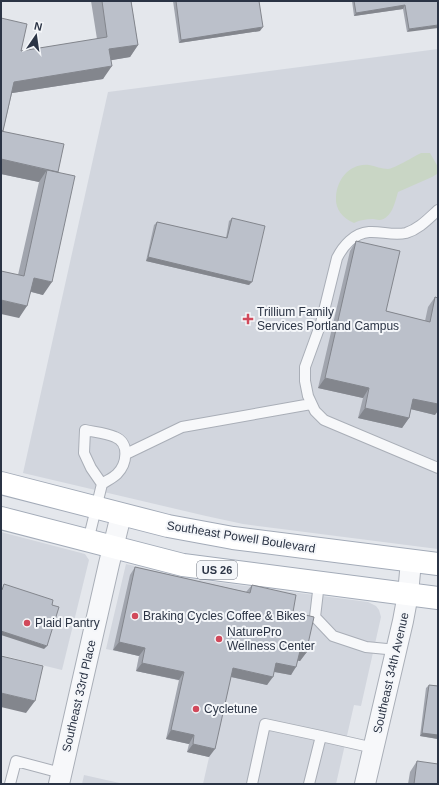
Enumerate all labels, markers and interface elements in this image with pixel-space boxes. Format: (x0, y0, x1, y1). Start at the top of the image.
north arrow (16, 16, 56, 56)
text: N (33, 20, 44, 33)
place label: Trillium Family Services Portland Campus (257, 305, 399, 333)
marker: Trillium Family Services Portland Campus (242, 313, 254, 325)
street label: Southeast Powell Boulevard (166, 518, 316, 556)
road number: US 26 (197, 561, 237, 579)
place label: Braking Cycles Coffee & Bikes (143, 609, 306, 623)
marker: Braking Cycles Coffee & Bikes (130, 611, 140, 621)
street label: Southeast 34th Avenue (370, 611, 412, 735)
place label: Plaid Pantry (35, 616, 100, 630)
marker: Plaid Pantry (22, 618, 32, 628)
place label: NaturePro Wellness Center (227, 625, 315, 653)
marker: NaturePro Wellness Center (214, 634, 224, 644)
street label: Southeast 33rd Place (59, 638, 99, 753)
place label: Cycletune (204, 702, 258, 716)
marker: Cycletune (191, 704, 201, 714)

